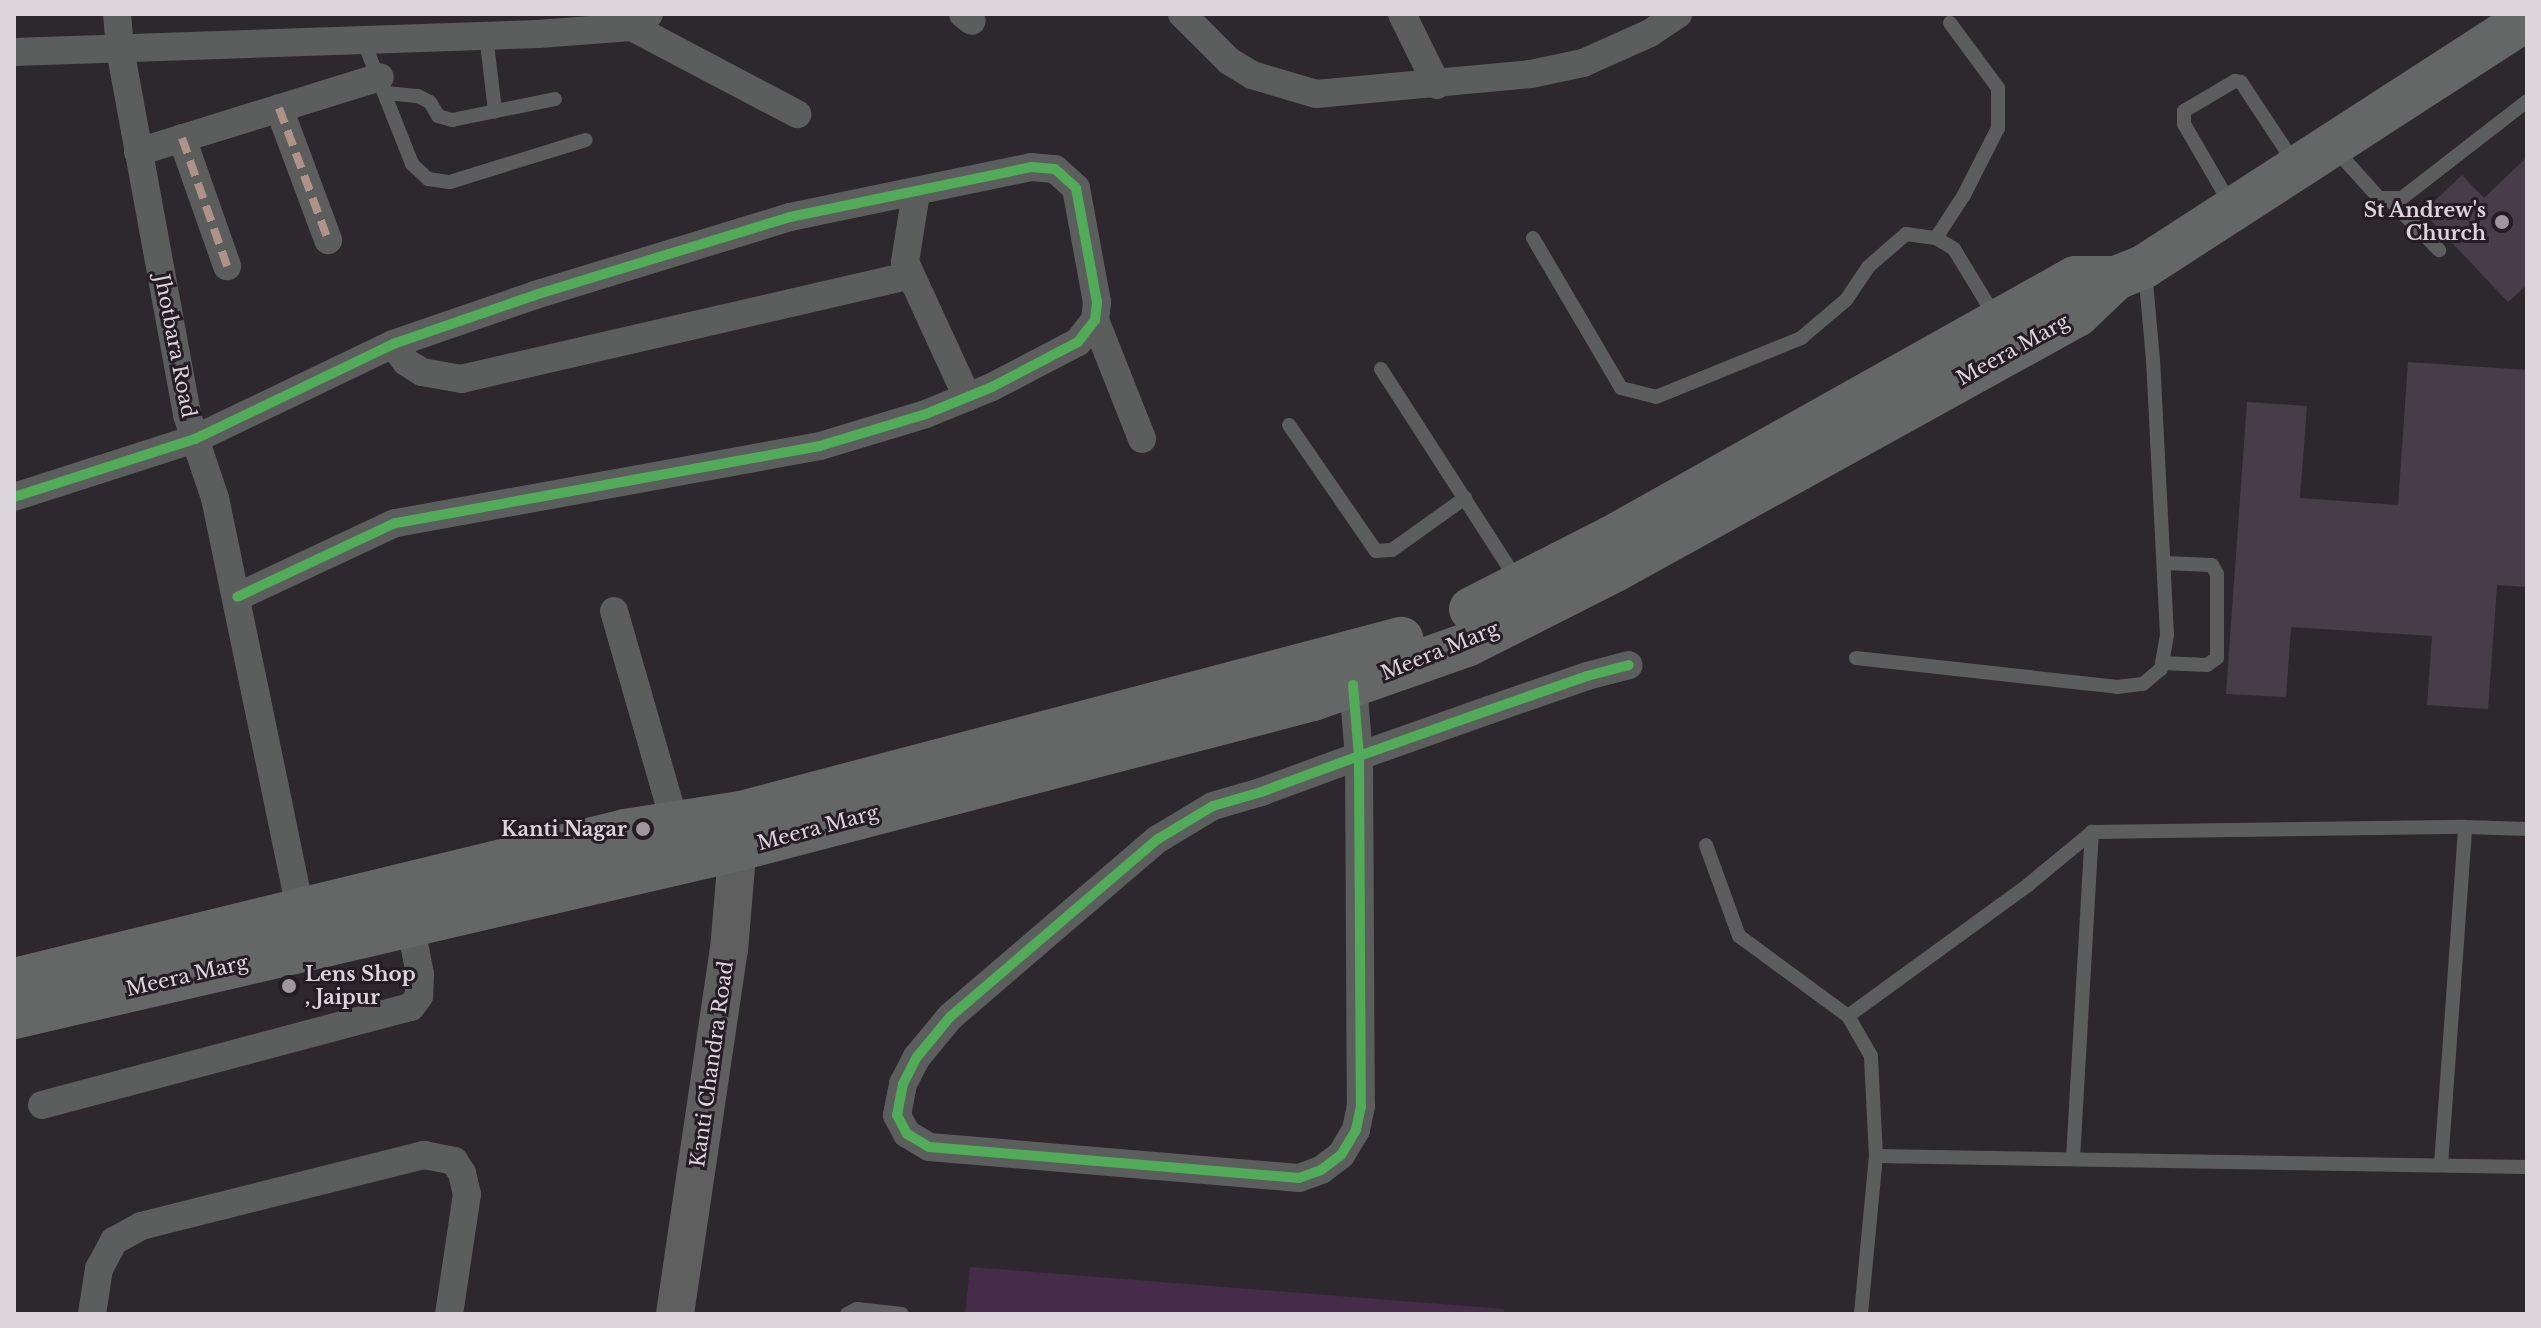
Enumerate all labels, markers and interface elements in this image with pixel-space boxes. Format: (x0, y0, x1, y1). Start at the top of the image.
place label: St Andrew's Church (2363, 198, 2486, 245)
marker: St Andrew's Church (2493, 213, 2511, 231)
street label: Jhotbara Road (149, 272, 201, 420)
street label: Meera Marg (1953, 309, 2073, 391)
street label: Meera Marg (1378, 616, 1502, 686)
street label: Meera Marg (755, 800, 881, 856)
place label: Kanti Nagar (501, 817, 627, 841)
marker: Kanti Nagar (634, 820, 652, 838)
street label: Meera Marg (123, 950, 251, 1002)
street label: Kanti Chandra Road (686, 959, 738, 1169)
place label: Lens Shop , Jaipur (305, 962, 416, 1009)
marker: Lens Shop , Jaipur (280, 977, 298, 995)

